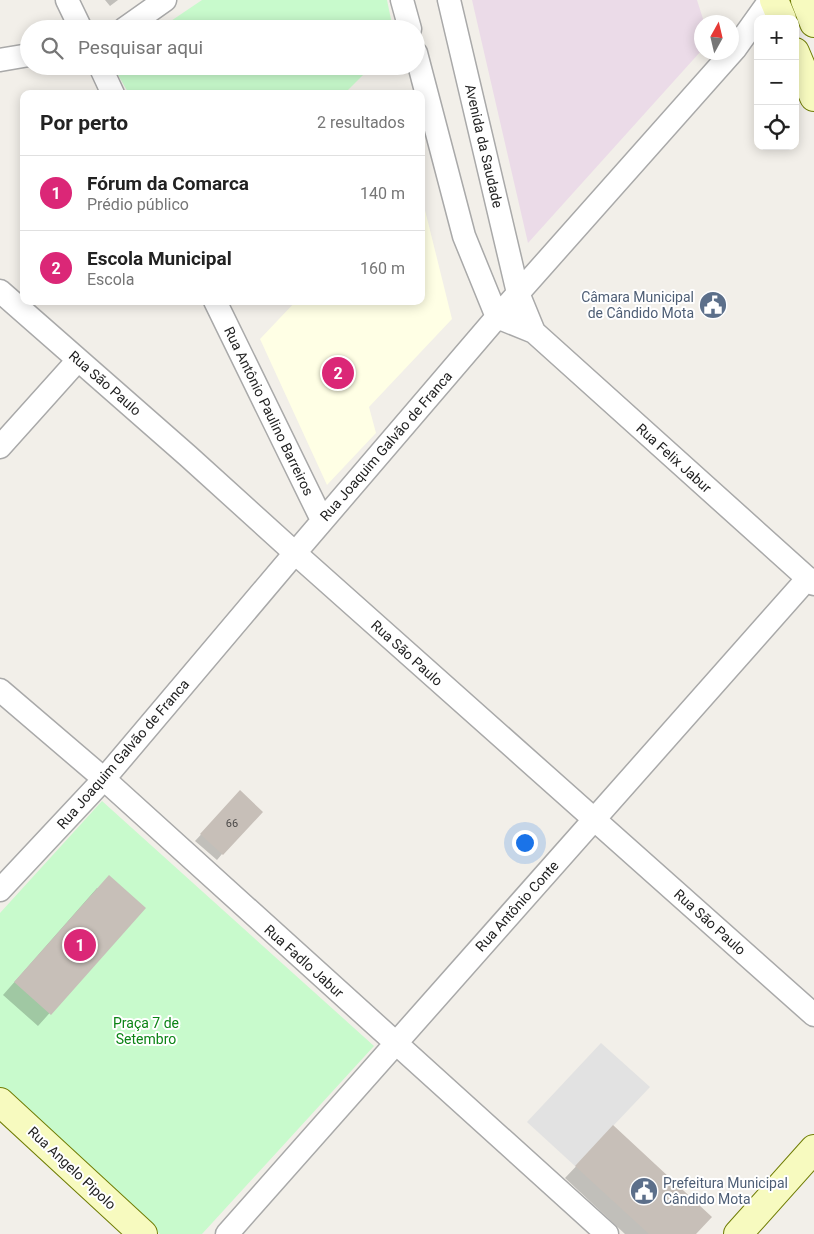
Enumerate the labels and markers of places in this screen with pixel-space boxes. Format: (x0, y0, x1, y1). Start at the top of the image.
place label: Câmara Municipal de Cândido Mota (581, 289, 694, 321)
public building icon: Câmara Municipal de Cândido Mota (698, 290, 728, 320)
pin: 2 (322, 354, 354, 392)
pin: 1 (64, 926, 96, 964)
place label: Prefeitura Municipal Cândido Mota (663, 1175, 788, 1207)
public building icon: Prefeitura Municipal Cândido Mota (629, 1176, 659, 1206)

